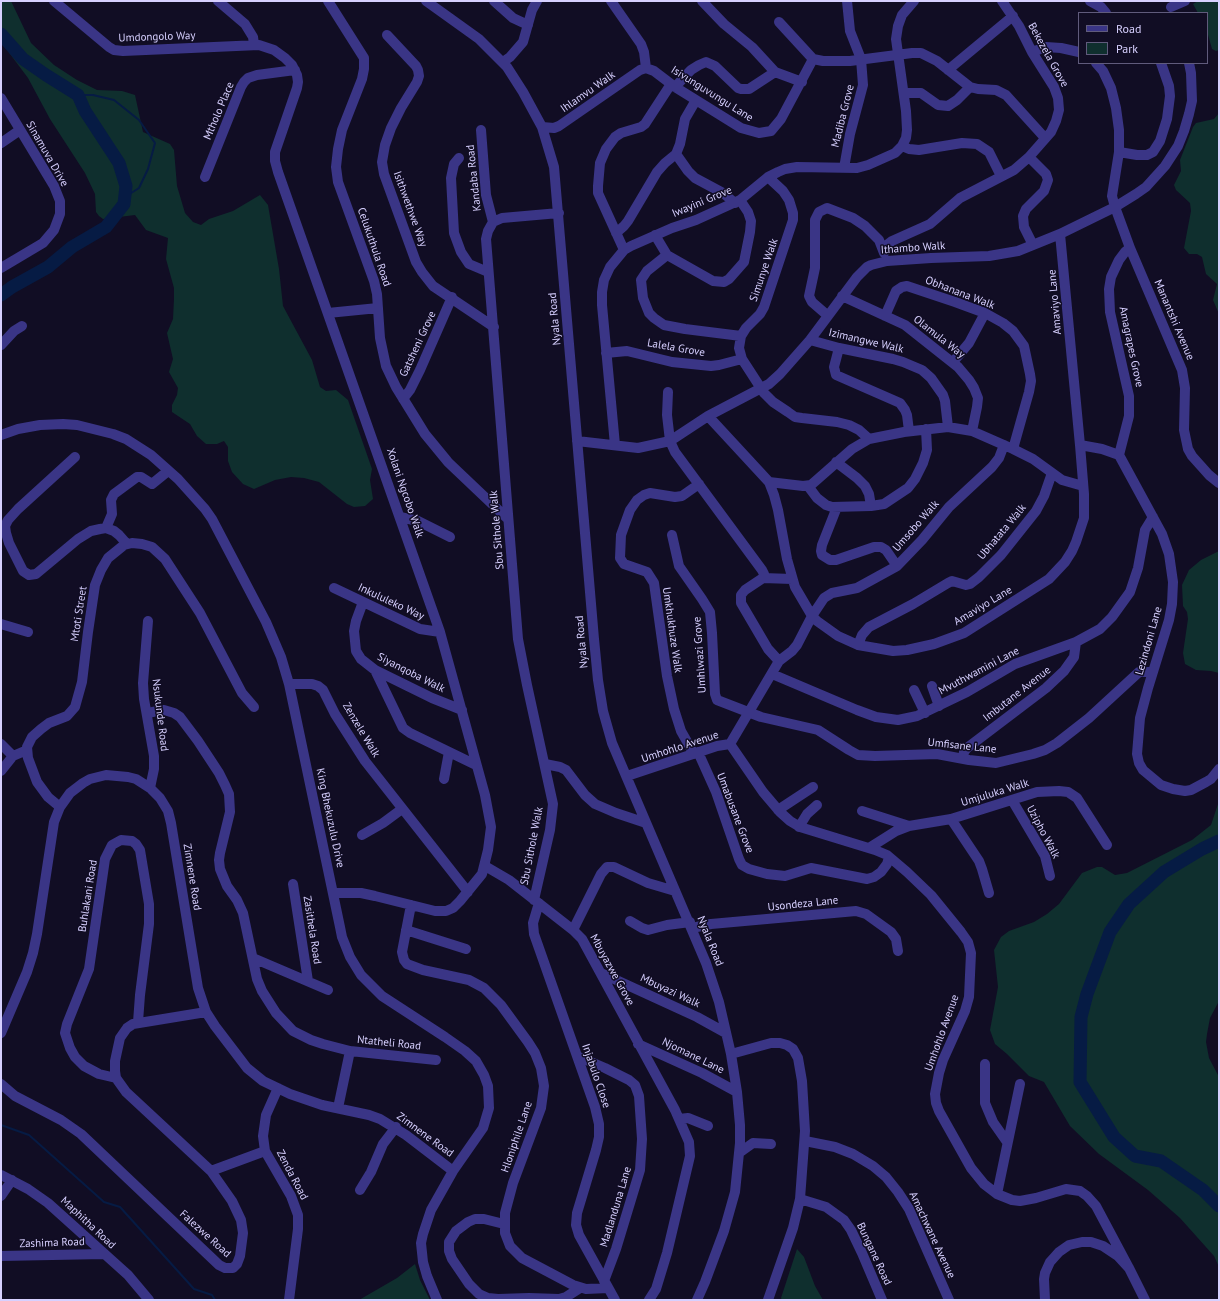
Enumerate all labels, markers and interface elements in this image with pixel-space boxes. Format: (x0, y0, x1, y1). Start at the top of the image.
legend (1078, 12, 1208, 64)
street label: Bekezela Grove (1025, 21, 1071, 89)
text: Road (1116, 21, 1141, 36)
street label: Umdongolo Way (118, 29, 196, 45)
text: Park (1116, 41, 1138, 56)
street label: Isivunguvungu Lane (668, 63, 756, 125)
street label: Ihlamvu Walk (558, 68, 618, 116)
street label: Mtholo Place (201, 80, 237, 142)
street label: Madiba Grove (829, 83, 857, 149)
street label: Sinamuva Drive (23, 119, 71, 189)
street label: Kandaba Road (464, 144, 484, 212)
street label: Isithwethwe Way (390, 169, 430, 249)
street label: Iwayini Grove (670, 183, 734, 221)
street label: Celukuthula Road (354, 206, 394, 288)
street label: Simunye Walk (747, 237, 781, 303)
street label: Ithambo Walk (880, 239, 946, 257)
street label: Amaviyo Lane (1046, 269, 1064, 335)
street label: Obhanana Walk (923, 274, 997, 312)
street label: Manantshi Avenue (1151, 278, 1197, 362)
street label: Nyala Road (546, 292, 564, 346)
street label: Amagrapes Grove (1116, 306, 1146, 388)
street label: Gatsheni Grove (397, 309, 439, 379)
street label: Olamula Way (911, 313, 967, 361)
street label: Izimangwe Walk (827, 326, 905, 356)
street label: Lalela Grove (646, 336, 706, 360)
street label: Xolani Ngcobo Walk (383, 446, 427, 540)
street label: Sbu Sithole Walk (487, 490, 507, 570)
street label: Umsobo Walk (890, 498, 942, 554)
street label: Ubhatata Walk (975, 502, 1029, 562)
street label: Inkululeko Way (356, 581, 426, 623)
street label: Amaviyo Lane (952, 583, 1014, 629)
street label: Mtoti Street (68, 585, 90, 643)
street label: Umkhukhuze Walk (659, 586, 685, 674)
street label: Lezindoni Lane (1133, 605, 1165, 677)
street label: Nyala Road (573, 615, 591, 669)
street label: Umhlwazi Grove (691, 616, 709, 694)
street label: Mvuthwamini Lane (936, 644, 1022, 698)
street label: Siyanqoba Walk (375, 650, 447, 696)
street label: Imbutane Avenue (981, 664, 1053, 724)
street label: Nsukunde Road (149, 678, 171, 752)
street label: Zenzele Walk (339, 700, 383, 760)
street label: Umhohlo Avenue (640, 728, 720, 766)
street label: Umfisane Lane (927, 736, 997, 756)
street label: King Bhekuzulu Drive (313, 767, 347, 869)
street label: Umabusane Grove (714, 771, 756, 855)
street label: Umjuluka Walk (959, 776, 1031, 810)
street label: Uzipho Walk (1023, 803, 1063, 861)
street label: Sbu Sithole Walk (518, 806, 546, 886)
street label: Zimnene Road (180, 843, 204, 911)
street label: Buhlakani Road (76, 859, 100, 933)
street label: Usondeza Lane (767, 894, 839, 914)
street label: Zasithela Road (300, 895, 324, 965)
street label: Nyala Road (694, 914, 726, 968)
street label: Mbuyazwe Grove (587, 932, 637, 1008)
street label: Mbuyazi Walk (638, 971, 702, 1011)
street label: Umhohlo Avenue (922, 993, 962, 1073)
street label: Ntatheli Road (356, 1033, 422, 1053)
street label: Njomane Lane (660, 1035, 726, 1077)
street label: Injabulo Close (579, 1042, 613, 1110)
street label: Hloniphile Lane (499, 1100, 535, 1174)
street label: Zimnene Road (394, 1110, 456, 1160)
street label: Zenda Road (273, 1148, 311, 1202)
street label: Madlanduna Lane (597, 1165, 635, 1249)
street label: Amachwane Avenue (906, 1190, 958, 1280)
street label: Maphitha Road (58, 1194, 118, 1252)
street label: Falezwe Road (177, 1208, 233, 1260)
street label: Bungane Road (854, 1221, 894, 1287)
street label: Zashima Road (19, 1235, 85, 1251)

